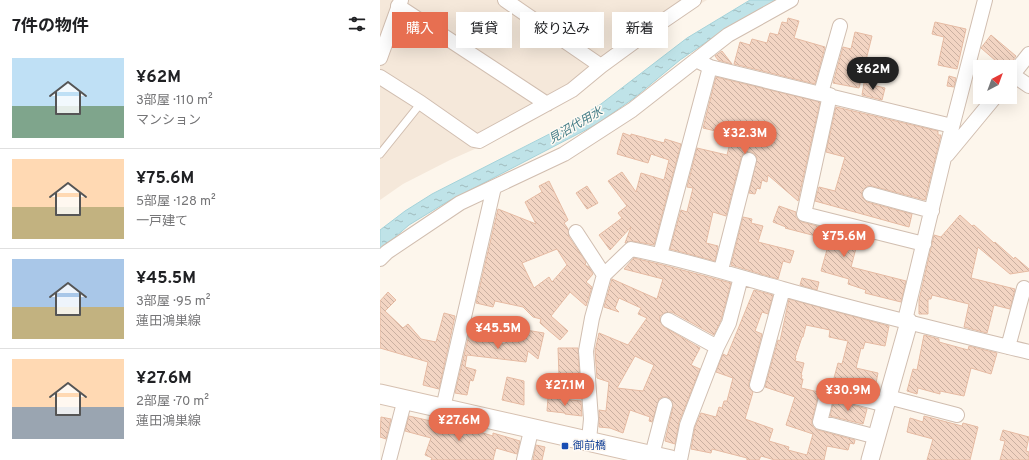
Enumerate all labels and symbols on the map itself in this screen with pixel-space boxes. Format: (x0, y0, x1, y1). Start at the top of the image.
pin: ¥62M (849, 57, 897, 91)
north arrow (973, 60, 1017, 104)
water label: 見沼代用水 (546, 103, 608, 148)
pin: ¥32.3M (712, 121, 778, 155)
pin: ¥75.6M (811, 224, 877, 258)
pin: ¥45.5M (465, 316, 531, 350)
pin: ¥27.1M (532, 373, 598, 407)
pin: ¥30.9M (815, 378, 881, 412)
pin: ¥27.6M (426, 408, 492, 442)
place label: 御前橋 (572, 439, 606, 453)
marker: 御前橋 (560, 441, 570, 451)

